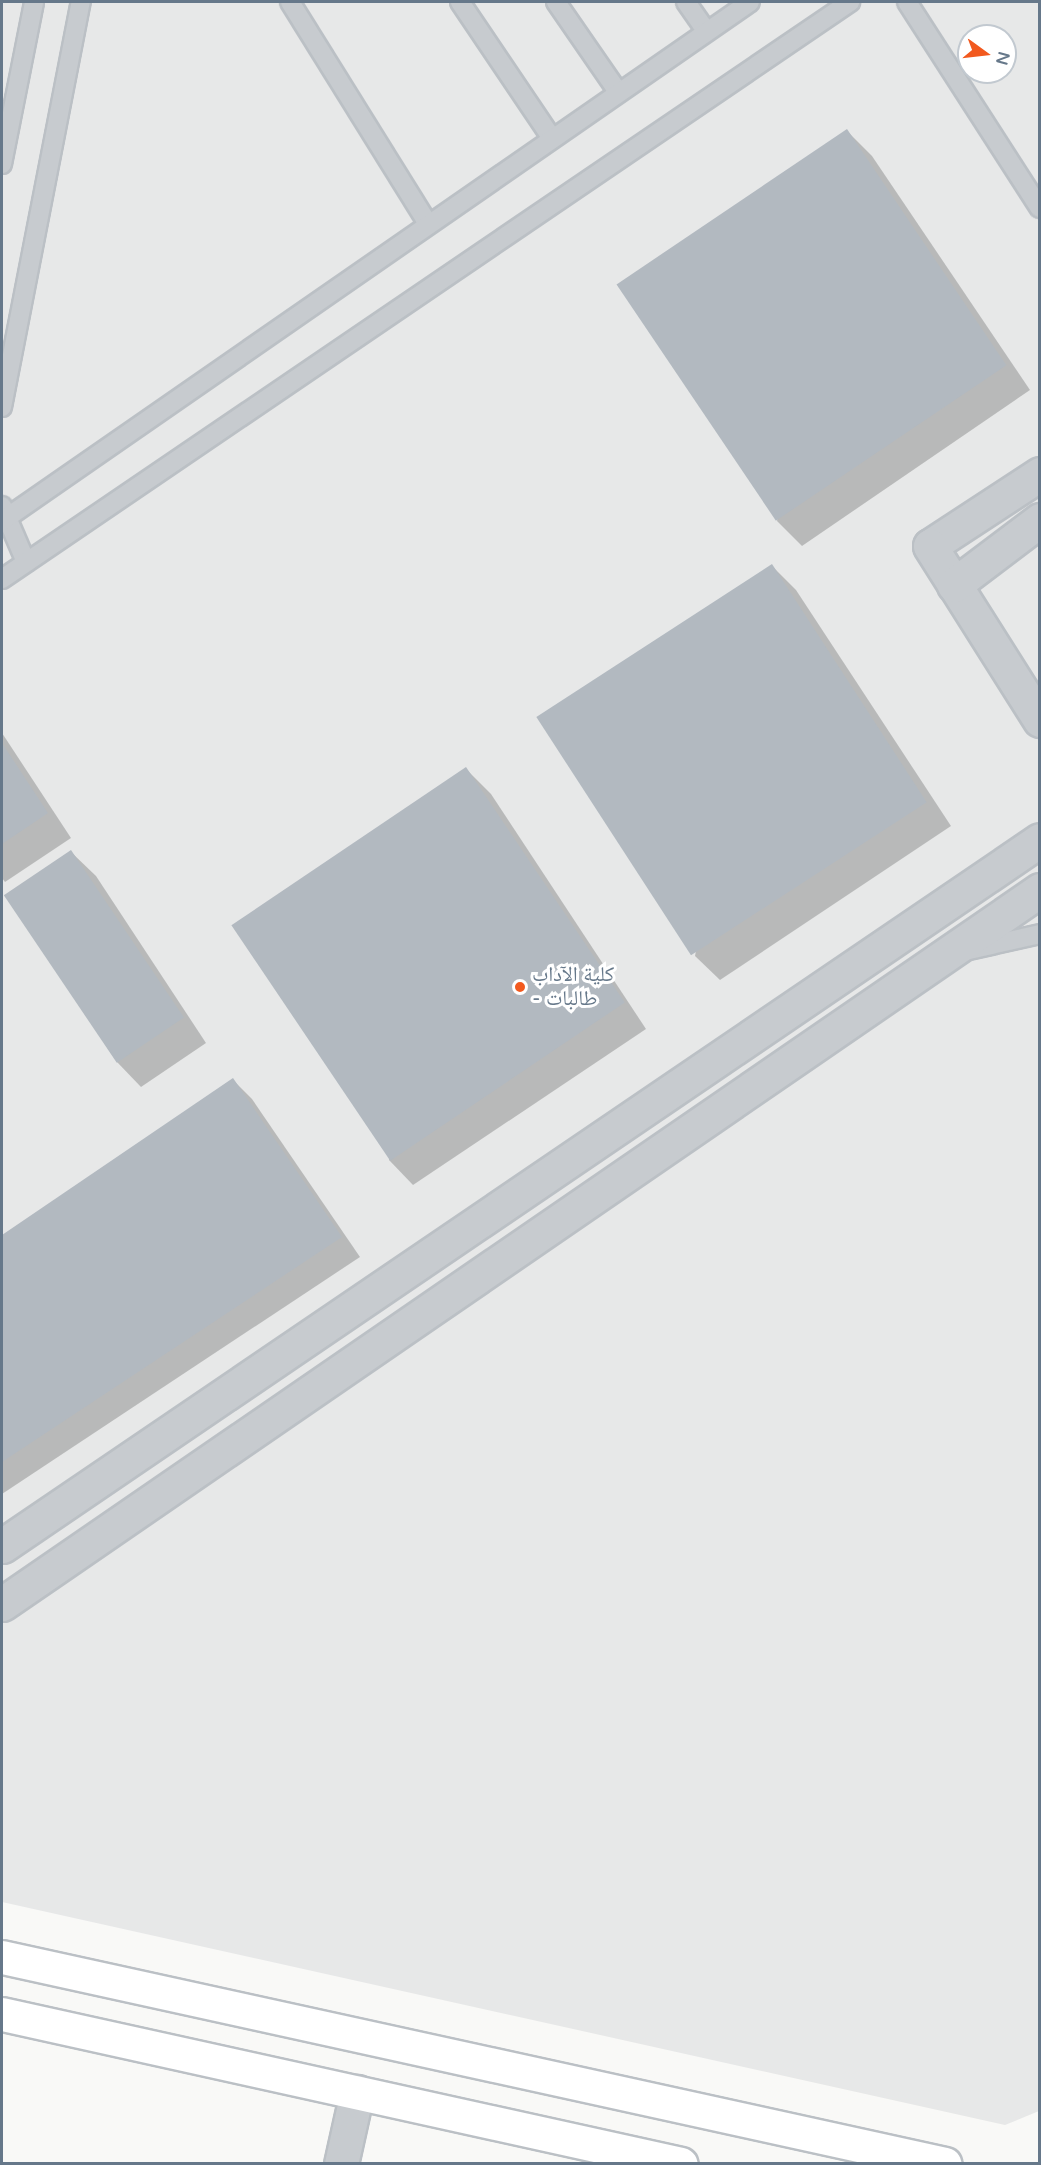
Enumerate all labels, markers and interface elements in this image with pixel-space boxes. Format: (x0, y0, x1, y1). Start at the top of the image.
north arrow (957, 24, 1017, 84)
text: N (991, 49, 1014, 67)
place label: كلية الآداب - طالبات (532, 962, 614, 1012)
marker: كلية الآداب - طالبات (513, 980, 527, 994)

